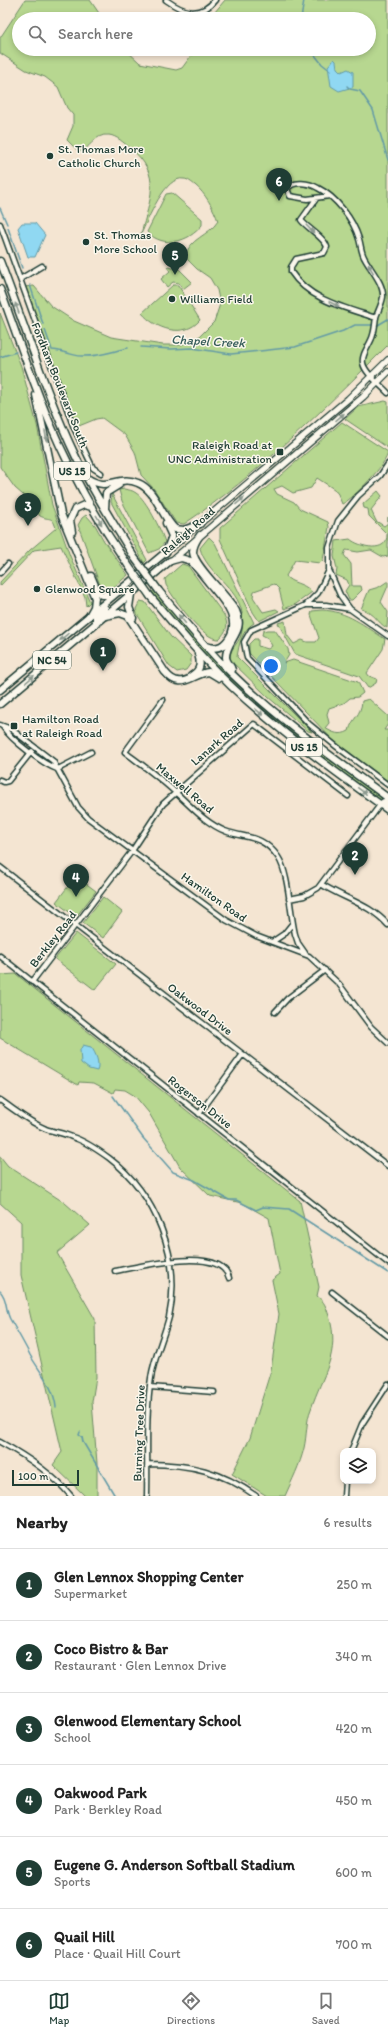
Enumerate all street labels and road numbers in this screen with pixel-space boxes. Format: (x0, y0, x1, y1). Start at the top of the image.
street label: Fordham Boulevard South (28, 320, 92, 450)
road number: US 15 (54, 462, 90, 480)
street label: Raleigh Road (158, 504, 218, 558)
road number: NC 54 (33, 651, 71, 669)
street label: Lanark Road (188, 715, 246, 768)
road number: US 15 (286, 738, 322, 756)
street label: Maxwell Road (153, 760, 217, 817)
street label: Hamilton Road (179, 869, 250, 925)
street label: Berkley Road (27, 908, 80, 970)
street label: Oakwood Drive (165, 980, 235, 1038)
street label: Rogerson Drive (165, 1073, 235, 1132)
street label: Burning Tree Drive (130, 1384, 148, 1481)

